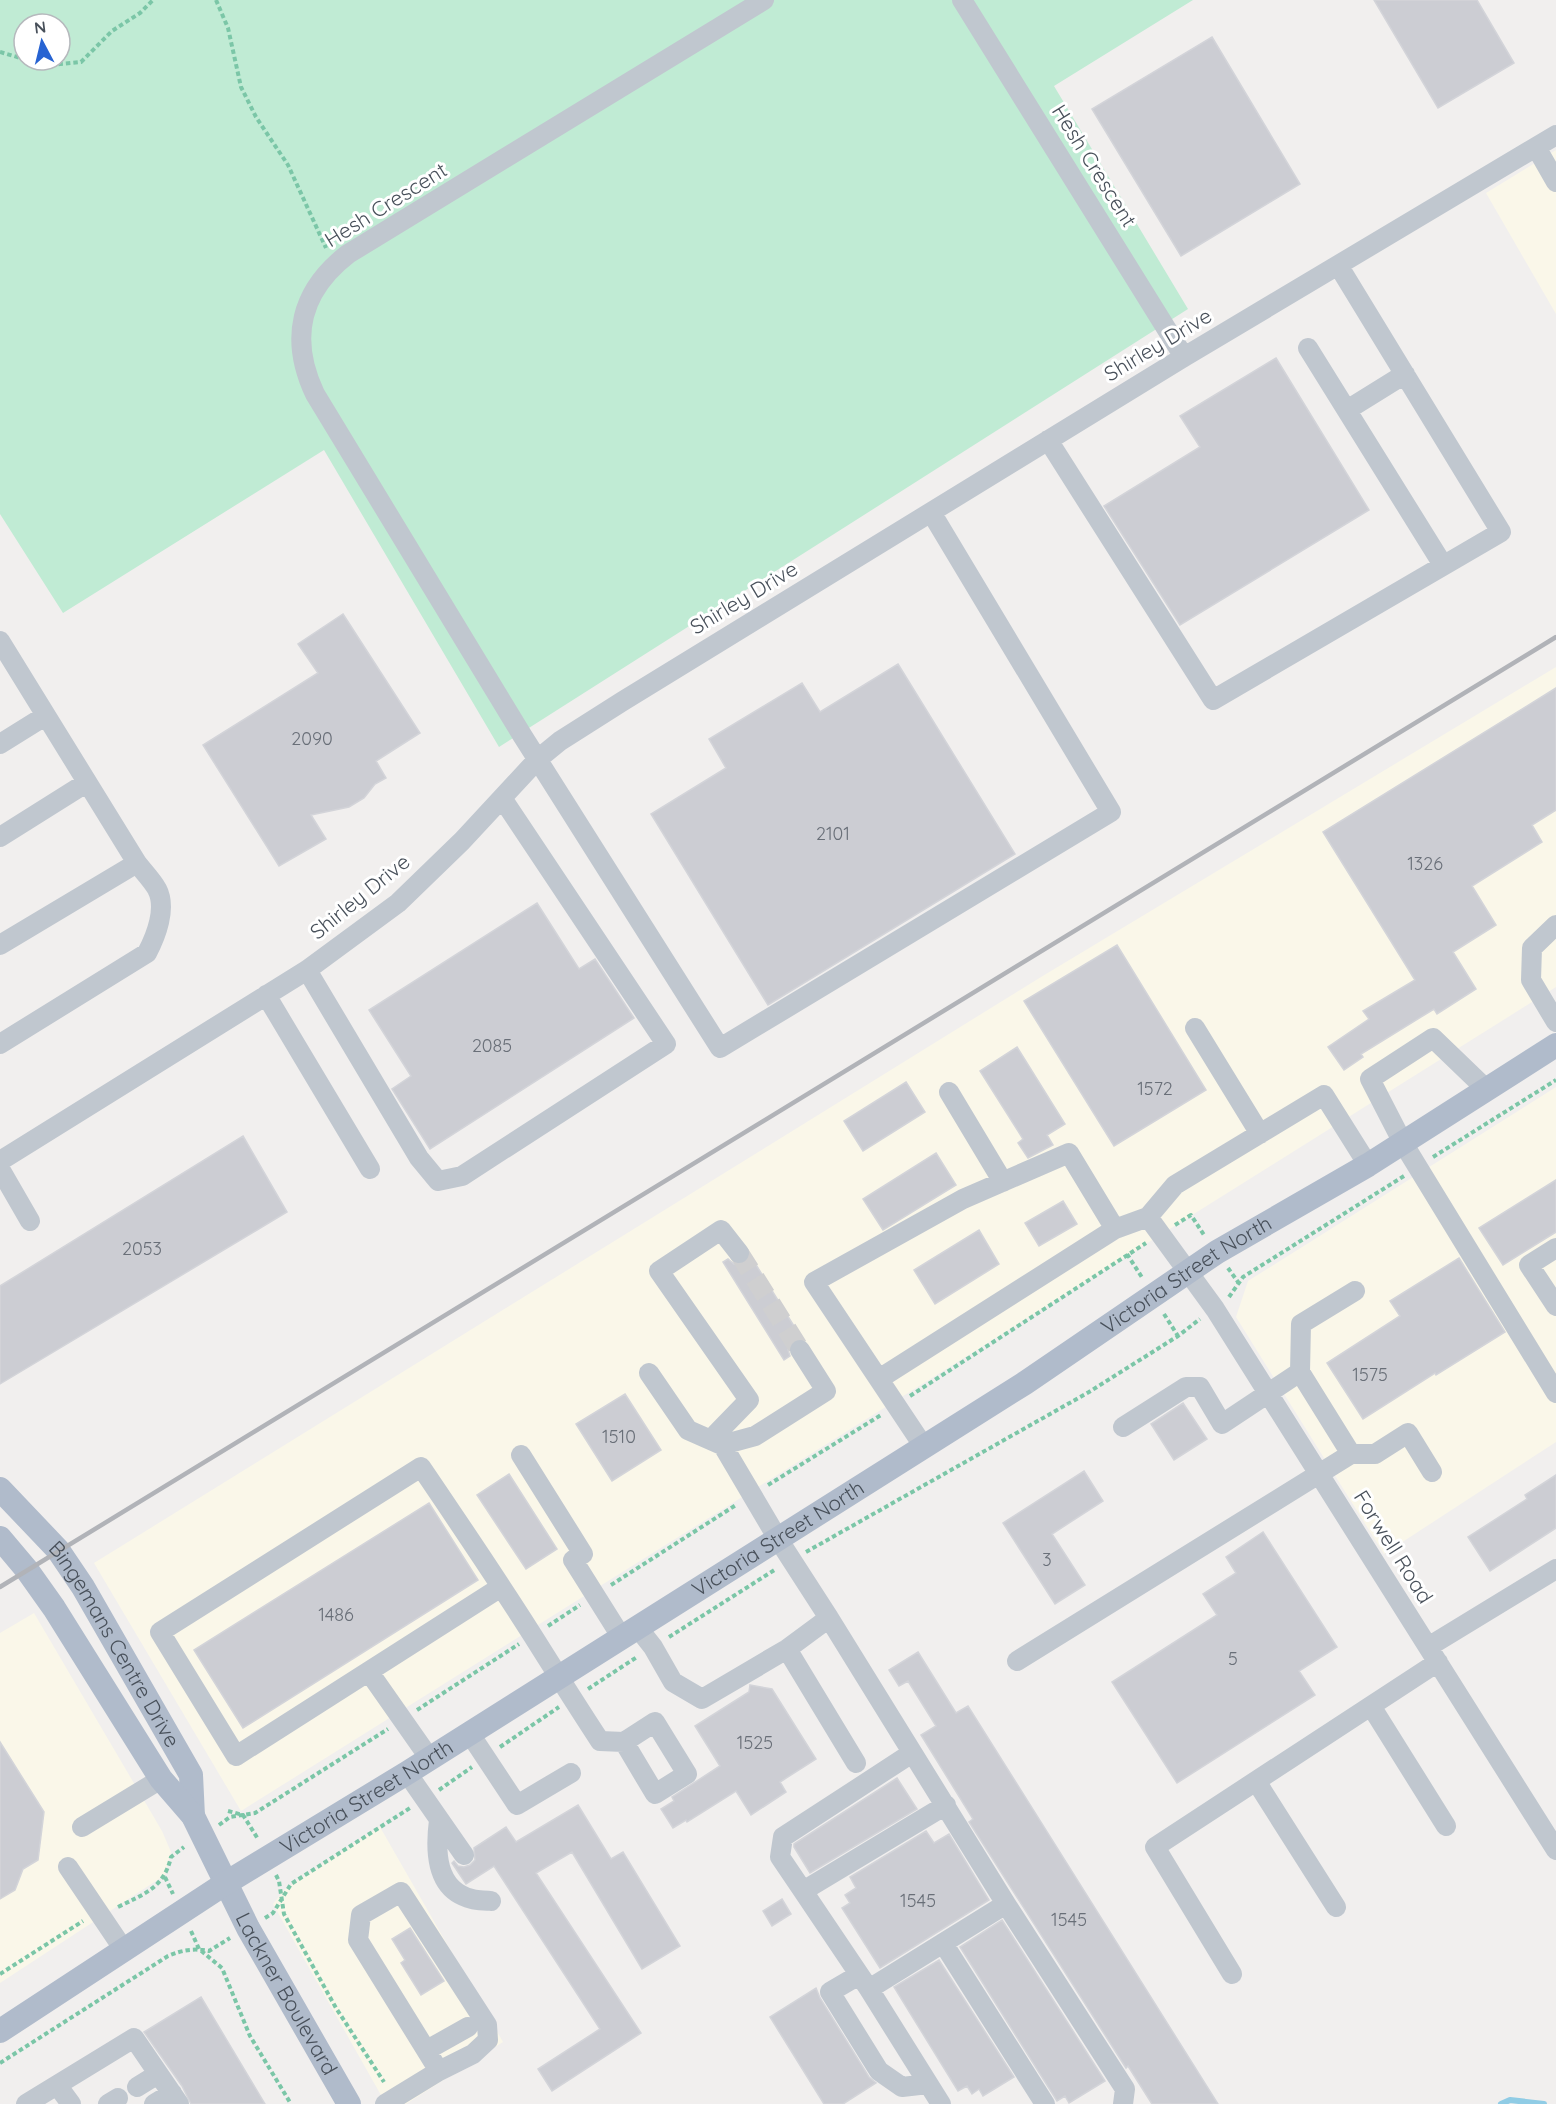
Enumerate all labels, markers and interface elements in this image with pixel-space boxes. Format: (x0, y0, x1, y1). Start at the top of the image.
north arrow (12, 12, 72, 72)
text: N (33, 16, 47, 38)
street label: Hesh Crescent (1047, 99, 1143, 232)
street label: Hesh Crescent (319, 156, 452, 252)
street label: Shirley Drive (1099, 302, 1216, 386)
street label: Shirley Drive (685, 555, 802, 639)
house number: 2090 (291, 727, 333, 750)
house number: 2101 (816, 822, 850, 845)
street label: Shirley Drive (304, 848, 415, 944)
house number: 1326 (1407, 852, 1443, 875)
house number: 2085 (472, 1034, 512, 1057)
house number: 1572 (1137, 1077, 1173, 1100)
street label: Victoria Street North (1096, 1209, 1276, 1339)
house number: 2053 (122, 1237, 162, 1260)
house number: 1575 (1352, 1363, 1388, 1386)
house number: 1510 (602, 1425, 636, 1448)
street label: Victoria Street North (687, 1474, 869, 1602)
street label: Forwell Road (1349, 1485, 1439, 1608)
street label: Bingemans Centre Drive (44, 1535, 186, 1751)
house number: 3 (1042, 1548, 1052, 1571)
house number: 1486 (318, 1603, 354, 1626)
house number: 5 (1228, 1647, 1238, 1670)
house number: 1525 (737, 1731, 773, 1754)
street label: Victoria Street North (275, 1733, 458, 1859)
house number: 1545 (900, 1889, 936, 1912)
street label: Lackner Boulevard (230, 1908, 344, 2079)
house number: 1545 (1051, 1908, 1087, 1931)

